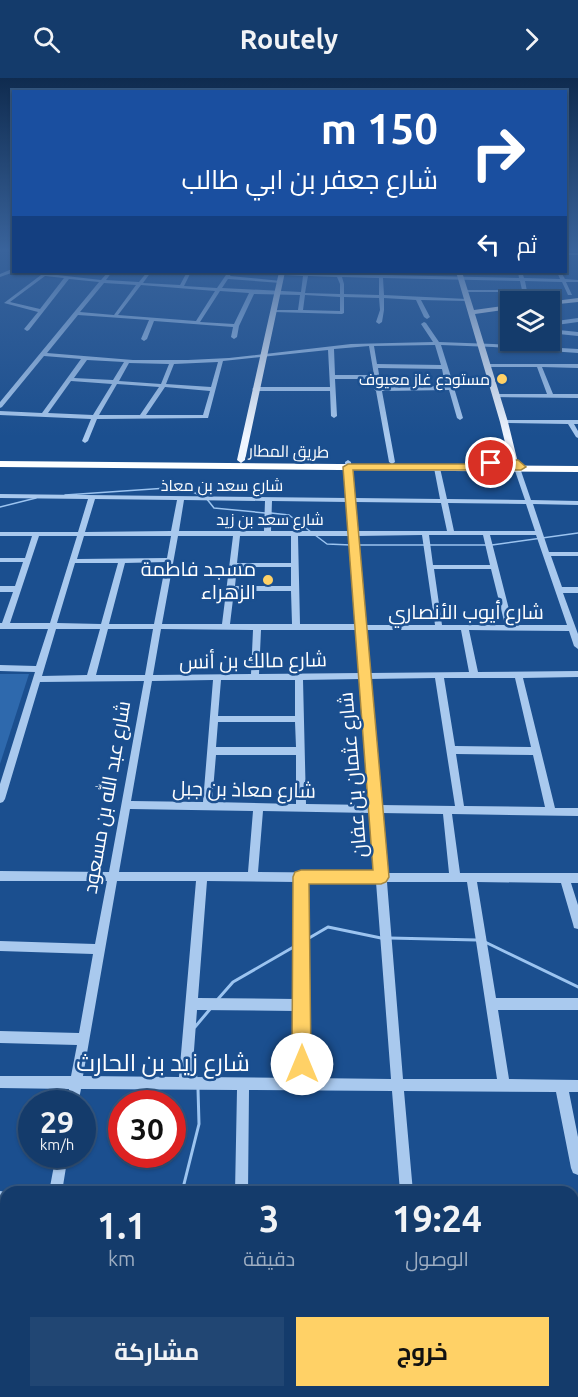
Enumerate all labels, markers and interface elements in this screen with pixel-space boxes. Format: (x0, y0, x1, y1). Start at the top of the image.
icon: search (30, 23, 63, 56)
icon: forward (515, 23, 548, 56)
text: Routely (240, 24, 338, 54)
text: 150 m (321, 105, 438, 152)
icon: right (459, 114, 537, 192)
text: شارع جعفر بن ابي طالب (182, 164, 438, 194)
icon: left (472, 228, 505, 261)
text: ثم (517, 232, 537, 257)
map controls (500, 291, 560, 351)
button: layers (500, 291, 560, 351)
place label: مستودع غاز معيوف (359, 370, 490, 391)
marker: مستودع غاز معيوف (495, 372, 509, 386)
pin (465, 437, 516, 488)
street label: طريق المطار (247, 441, 329, 463)
icon: arrive (474, 446, 507, 479)
street label: شارع سعد بن معاذ (161, 476, 283, 497)
street label: شارع سعد بن زيد (216, 510, 324, 531)
place label: مسجد فاطمة الزهراء (141, 557, 256, 604)
marker: مسجد فاطمة الزهراء (261, 573, 275, 587)
street label: شارع أيوب الأنصاري (388, 600, 544, 628)
street label: شارع مالك بن أنس (179, 647, 327, 676)
street label: شارع عثمان بن عفان (333, 691, 374, 859)
street label: شارع عبد الله بن مسعود (77, 699, 137, 896)
street label: شارع معاذ بن جبل (172, 776, 316, 805)
position arrow (270, 1032, 334, 1096)
street label: شارع زيد بن الحارث (76, 1049, 250, 1079)
speed limit sign: 30 (108, 1090, 186, 1168)
text: 29 (40, 1105, 74, 1139)
text: km/h (40, 1136, 74, 1153)
text: 3 (259, 1198, 279, 1239)
text: 19:24 (392, 1198, 482, 1239)
text: 1.1 (97, 1205, 146, 1246)
text: km (108, 1247, 135, 1270)
text: دقيقة (243, 1247, 295, 1270)
text: الوصول (405, 1247, 469, 1270)
button: مشاركة (30, 1317, 284, 1386)
button: خروج (296, 1317, 549, 1386)

